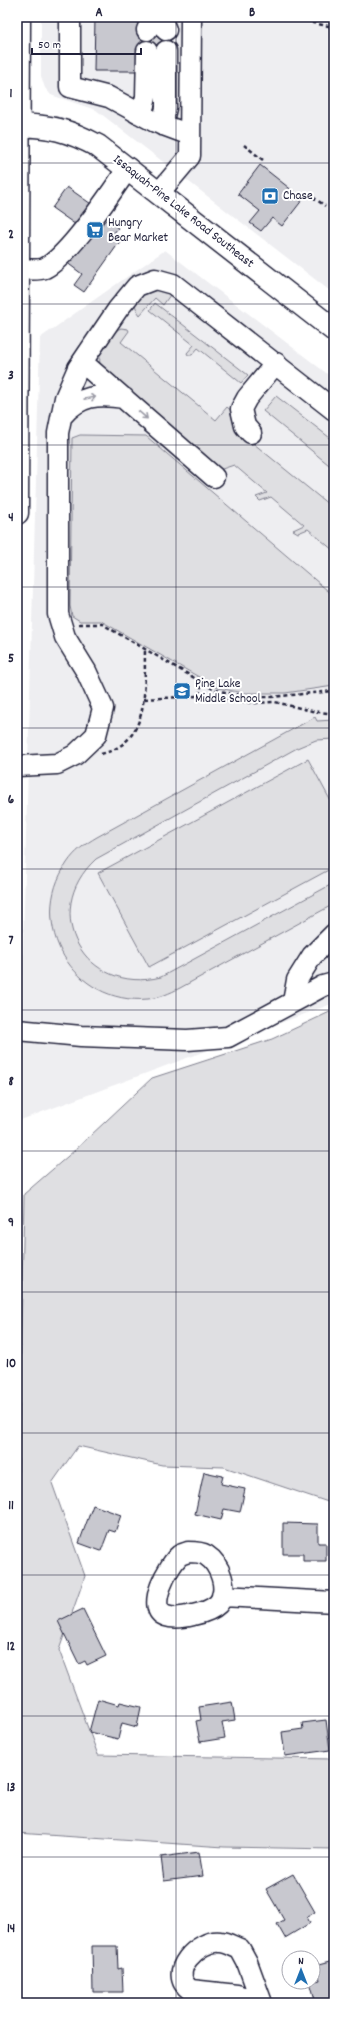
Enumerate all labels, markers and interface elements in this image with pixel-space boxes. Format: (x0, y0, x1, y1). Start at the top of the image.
text: A (95, 4, 103, 23)
text: B (249, 4, 255, 23)
scale bar (32, 30, 141, 56)
text: 50 m (38, 37, 61, 54)
text: 1 (10, 85, 13, 104)
street label: Issaquah-Pine Lake Road Southeast (108, 151, 258, 273)
bank icon: Chase (260, 186, 280, 206)
place label: Chase (283, 187, 313, 206)
place label: Hungry Bear Market (108, 214, 168, 248)
supermarket icon: Hungry Bear Market (85, 220, 105, 240)
text: 2 (8, 226, 14, 245)
text: 3 (8, 367, 14, 386)
one-way arrow (83, 394, 96, 402)
one-way arrow (138, 411, 149, 420)
text: 4 (8, 509, 14, 528)
text: 5 (8, 650, 14, 669)
place label: Pine Lake Middle School (195, 675, 261, 709)
school or university icon: Pine Lake Middle School (172, 681, 192, 701)
text: 6 (8, 791, 15, 810)
text: 7 (9, 932, 14, 951)
text: 8 (8, 1073, 14, 1092)
text: 9 (8, 1214, 14, 1233)
text: 10 (6, 1355, 16, 1374)
text: 11 (8, 1497, 14, 1516)
text: 12 (7, 1638, 16, 1657)
text: 13 (7, 1779, 16, 1798)
text: 14 (7, 1920, 15, 1939)
north arrow (281, 1950, 321, 1990)
text: N (298, 1954, 304, 1970)

